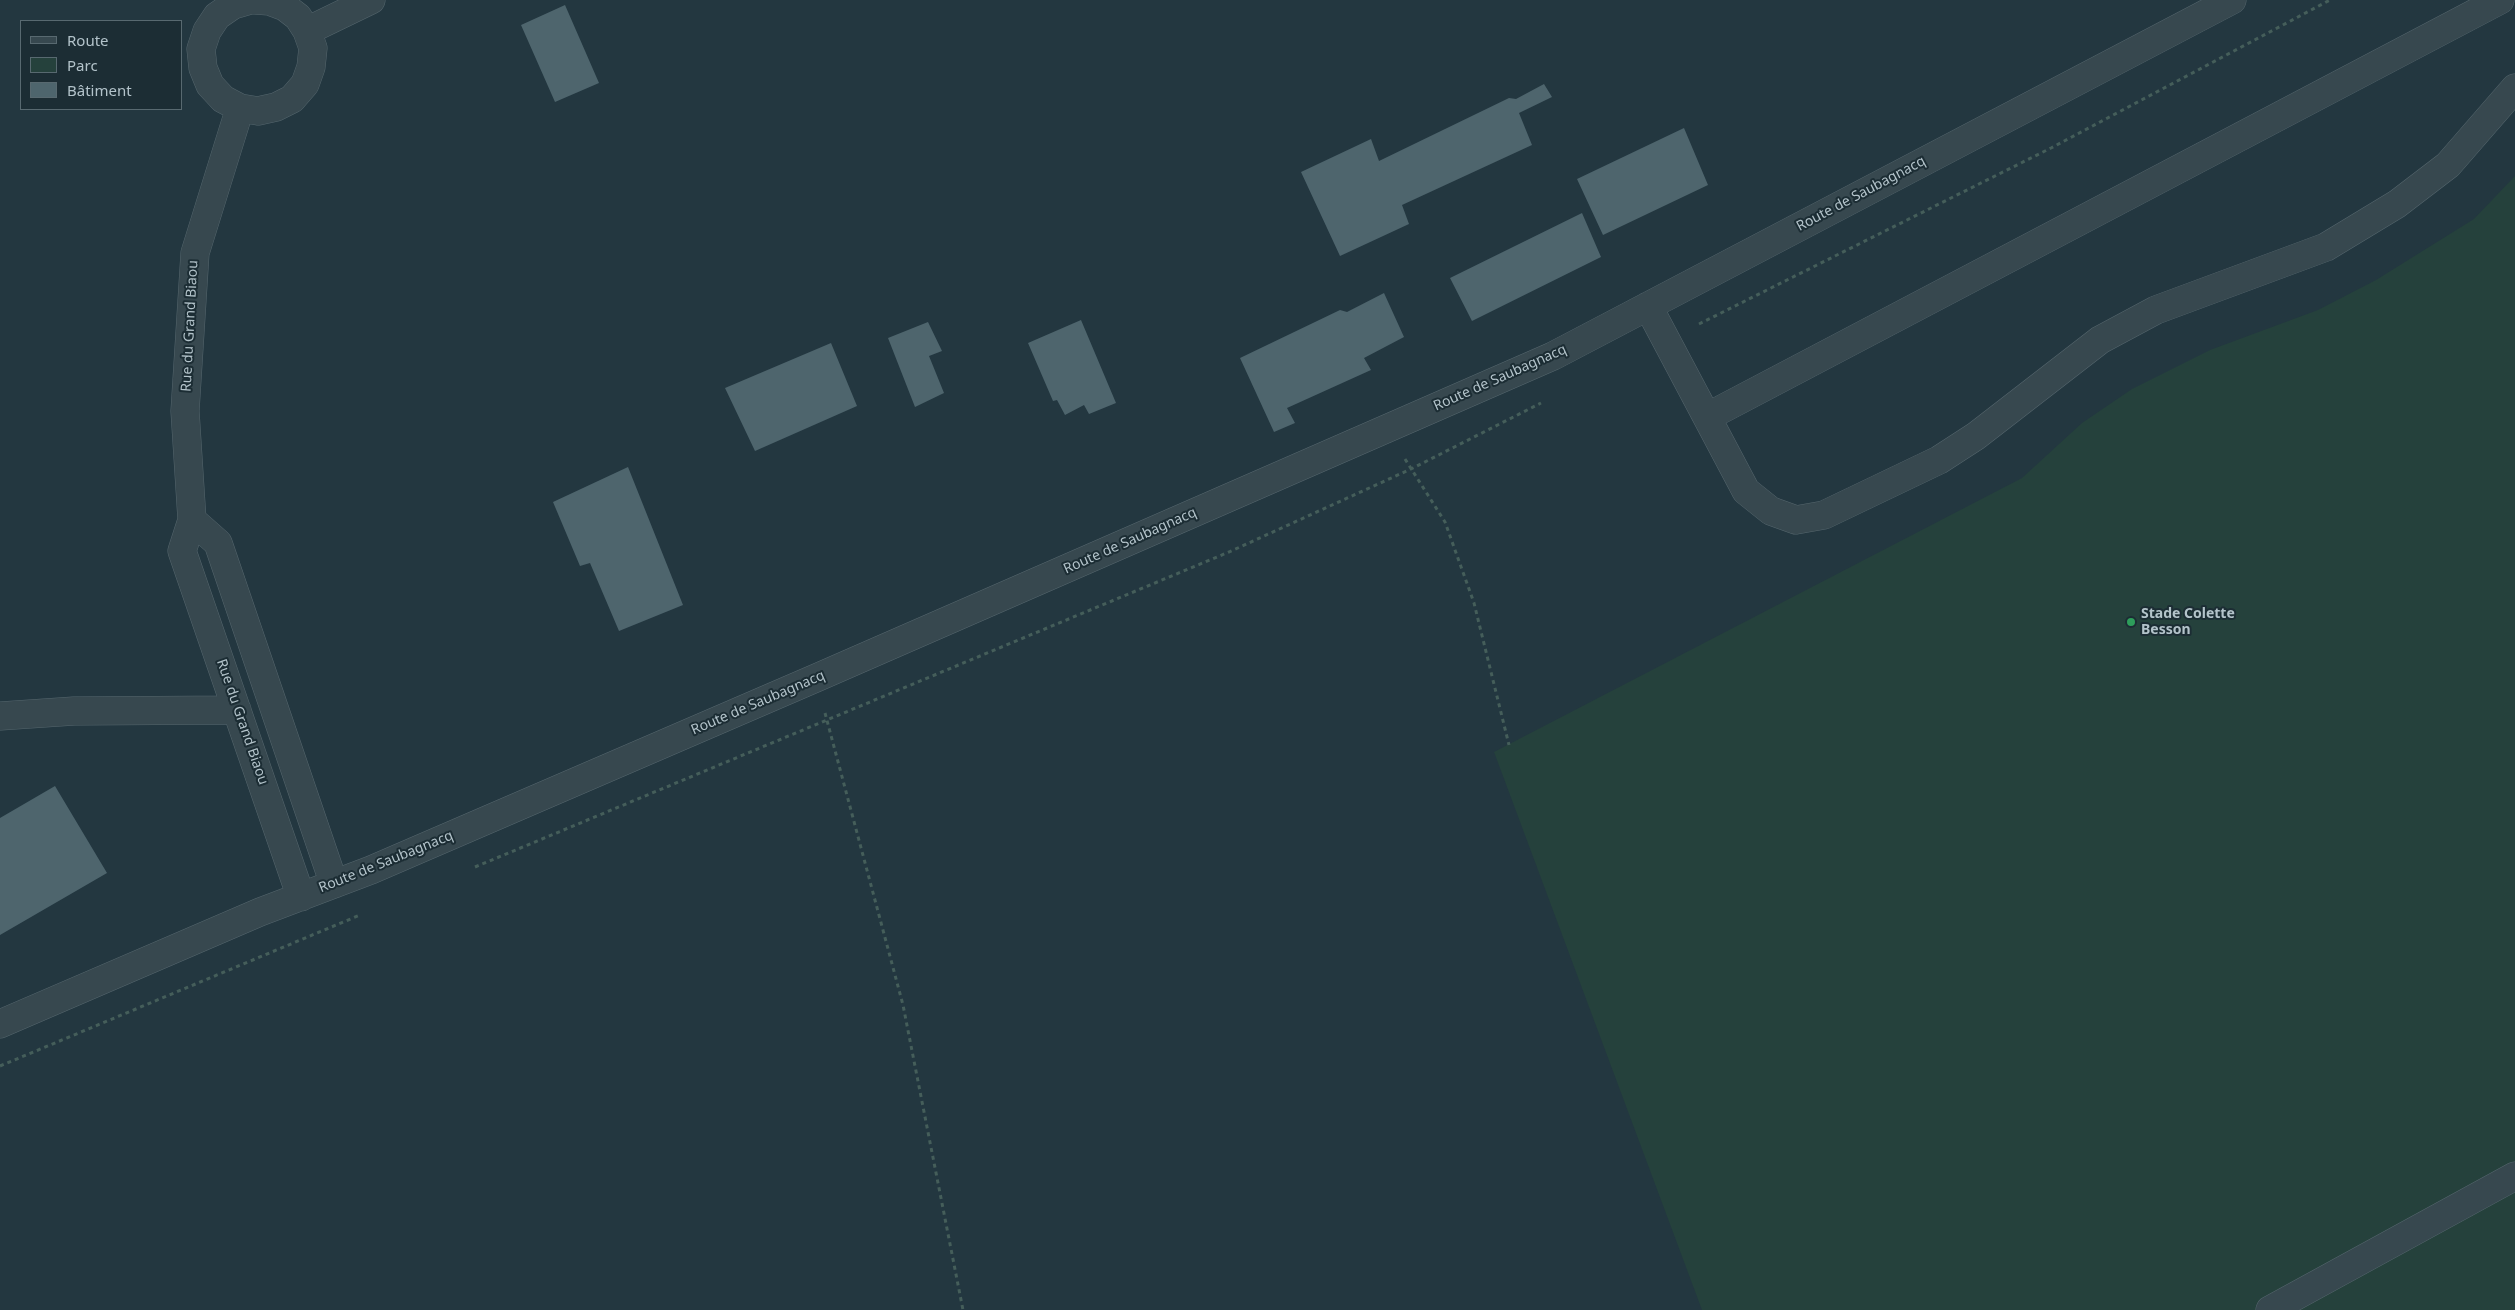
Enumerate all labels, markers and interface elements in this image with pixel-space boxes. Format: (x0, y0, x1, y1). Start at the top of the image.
legend (20, 20, 182, 110)
text: Route (67, 30, 109, 50)
text: Parc (67, 55, 98, 75)
text: Bâtiment (67, 80, 132, 100)
street label: Route de Saubagnacq (1794, 153, 1928, 235)
street label: Rue du Grand Biaou (178, 260, 202, 392)
street label: Route de Saubagnacq (1431, 341, 1569, 415)
street label: Route de Saubagnacq (1061, 504, 1199, 578)
place label: Stade Colette Besson (2141, 606, 2235, 638)
marker: Stade Colette Besson (2125, 616, 2137, 628)
street label: Rue du Grand Biaou (213, 657, 271, 787)
street label: Route de Saubagnacq (689, 667, 827, 739)
street label: Route de Saubagnacq (316, 827, 456, 897)

